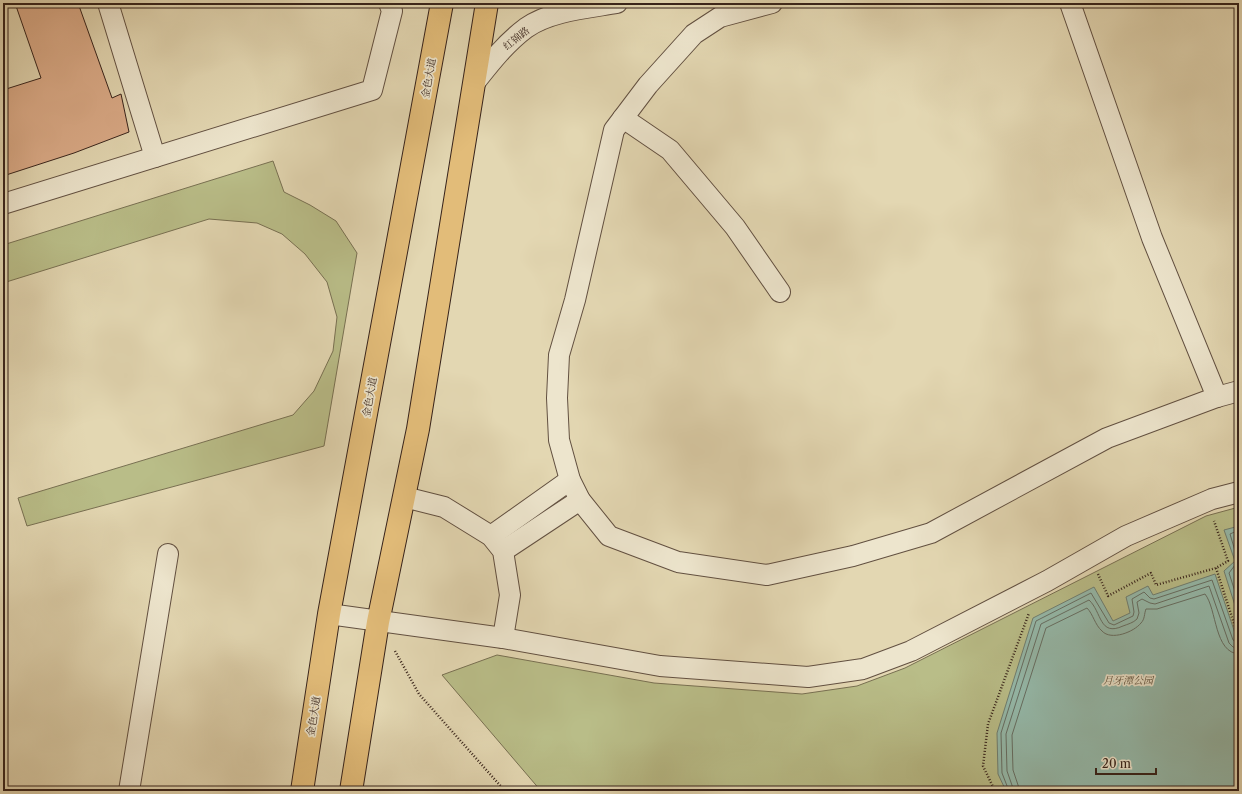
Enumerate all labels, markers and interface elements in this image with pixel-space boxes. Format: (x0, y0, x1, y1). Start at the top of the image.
street label: 红锦路 (501, 24, 532, 53)
street label: 金色大道 (419, 57, 438, 99)
street label: 金色大道 (360, 376, 379, 418)
park label: 月牙潭公园 (1103, 674, 1155, 687)
street label: 金色大道 (304, 695, 323, 737)
scale bar (1096, 750, 1156, 776)
text: 20 m (1102, 756, 1131, 771)

